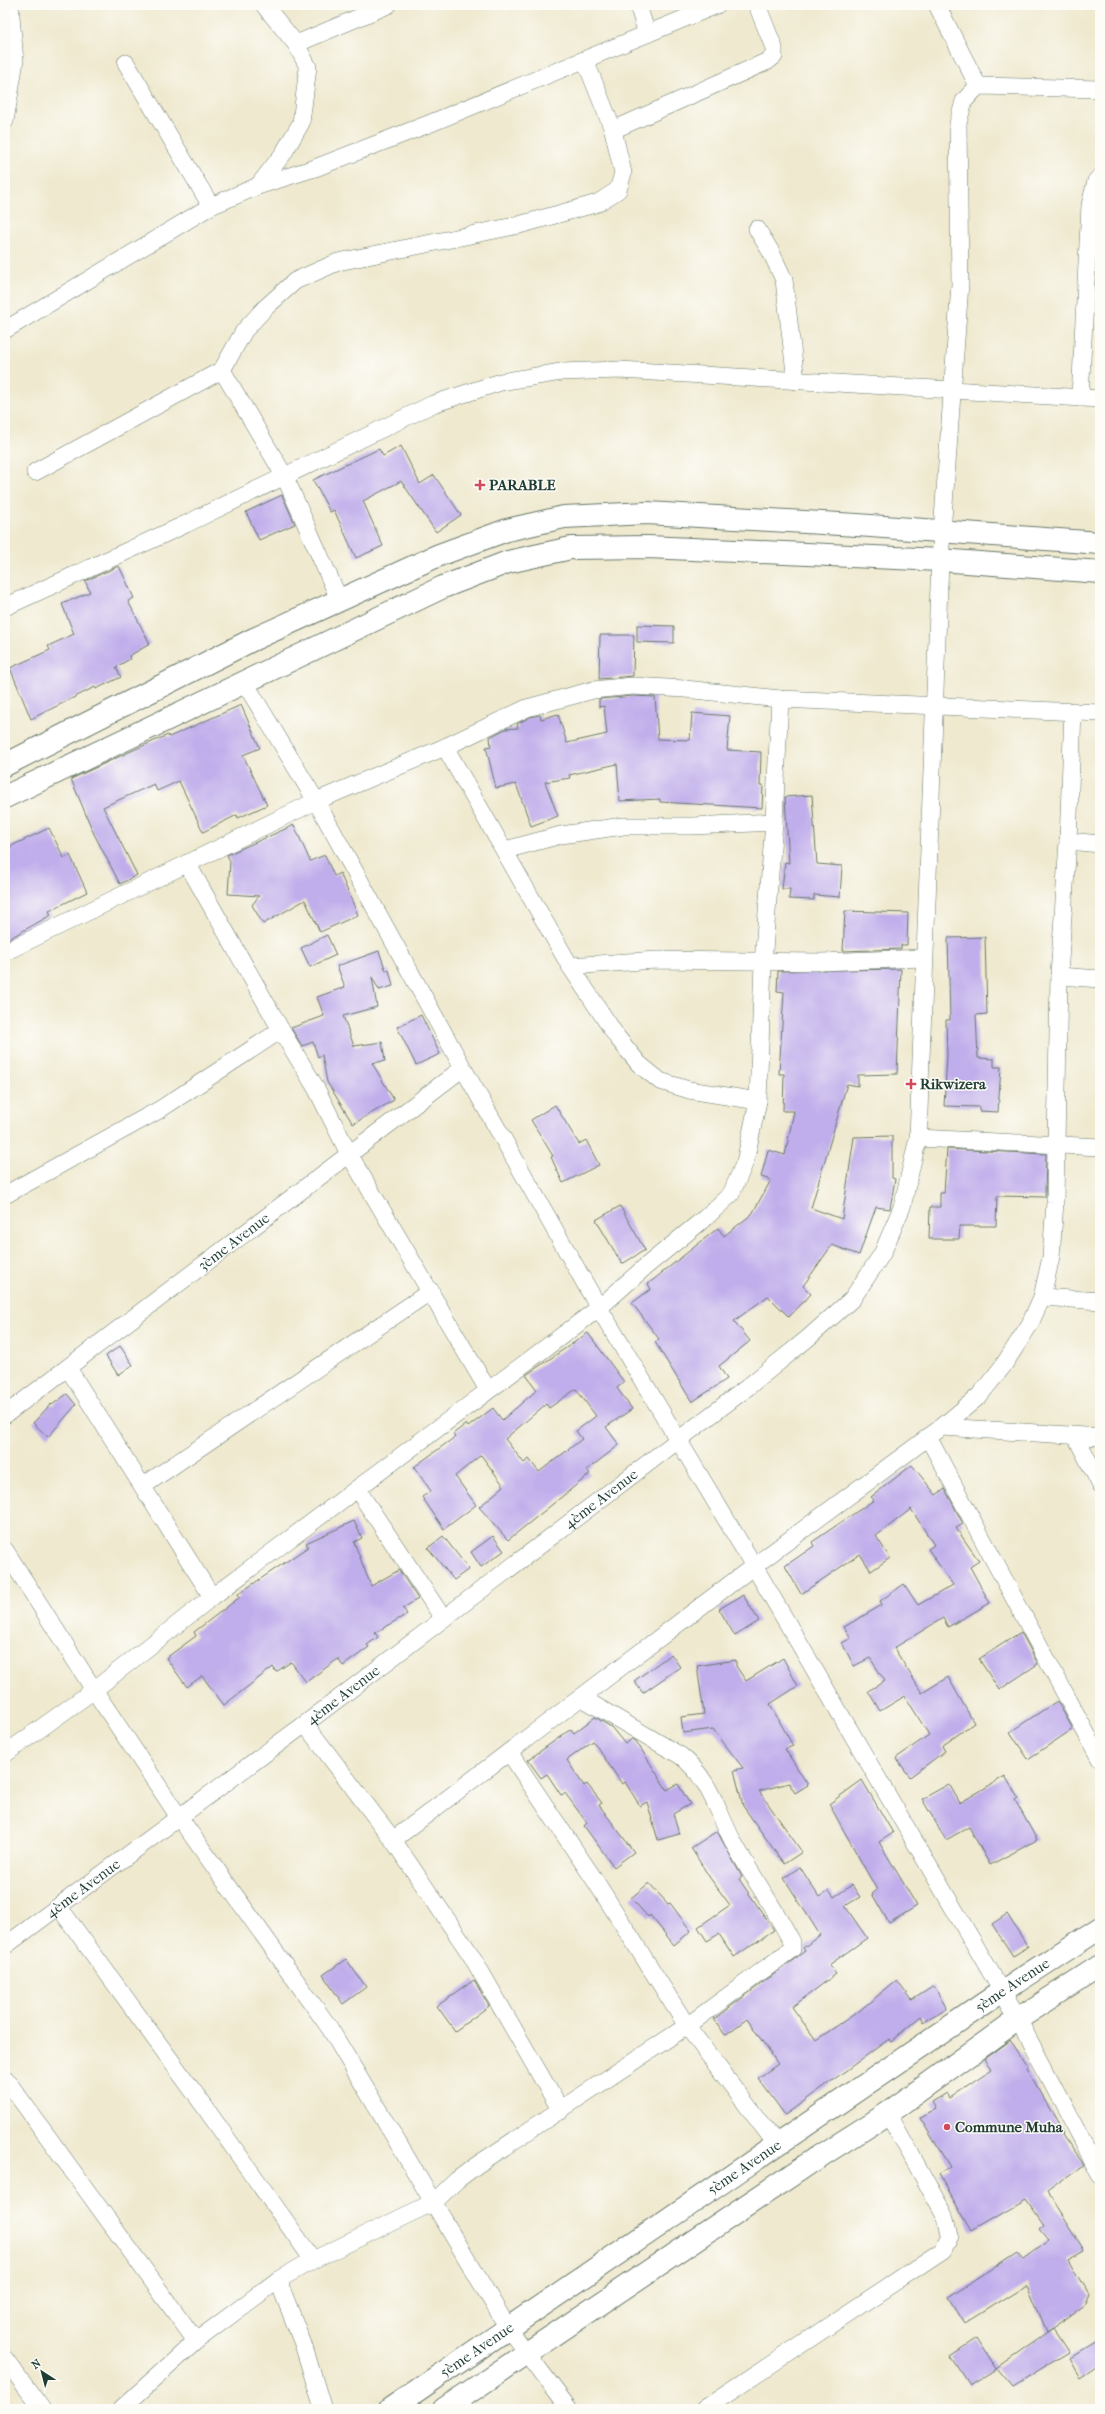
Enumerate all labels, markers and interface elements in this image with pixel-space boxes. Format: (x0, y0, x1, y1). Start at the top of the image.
place label: PARABLE (489, 476, 557, 494)
marker: PARABLE (474, 479, 486, 491)
place label: Rikwizera (920, 1075, 987, 1093)
marker: Rikwizera (905, 1078, 917, 1090)
street label: 3ème Avenue (194, 1208, 274, 1275)
street label: 4ème Avenue (561, 1465, 642, 1533)
street label: 4ème Avenue (303, 1661, 384, 1729)
street label: 4ème Avenue (42, 1855, 124, 1922)
street label: 5ème Avenue (972, 1954, 1053, 2016)
place label: Commune Muha (955, 2118, 1064, 2136)
marker: Commune Muha (942, 2122, 952, 2132)
street label: 5ème Avenue (704, 2135, 785, 2199)
street label: 5ème Avenue (436, 2318, 518, 2381)
north arrow (22, 2352, 62, 2392)
text: N (29, 2356, 44, 2372)

